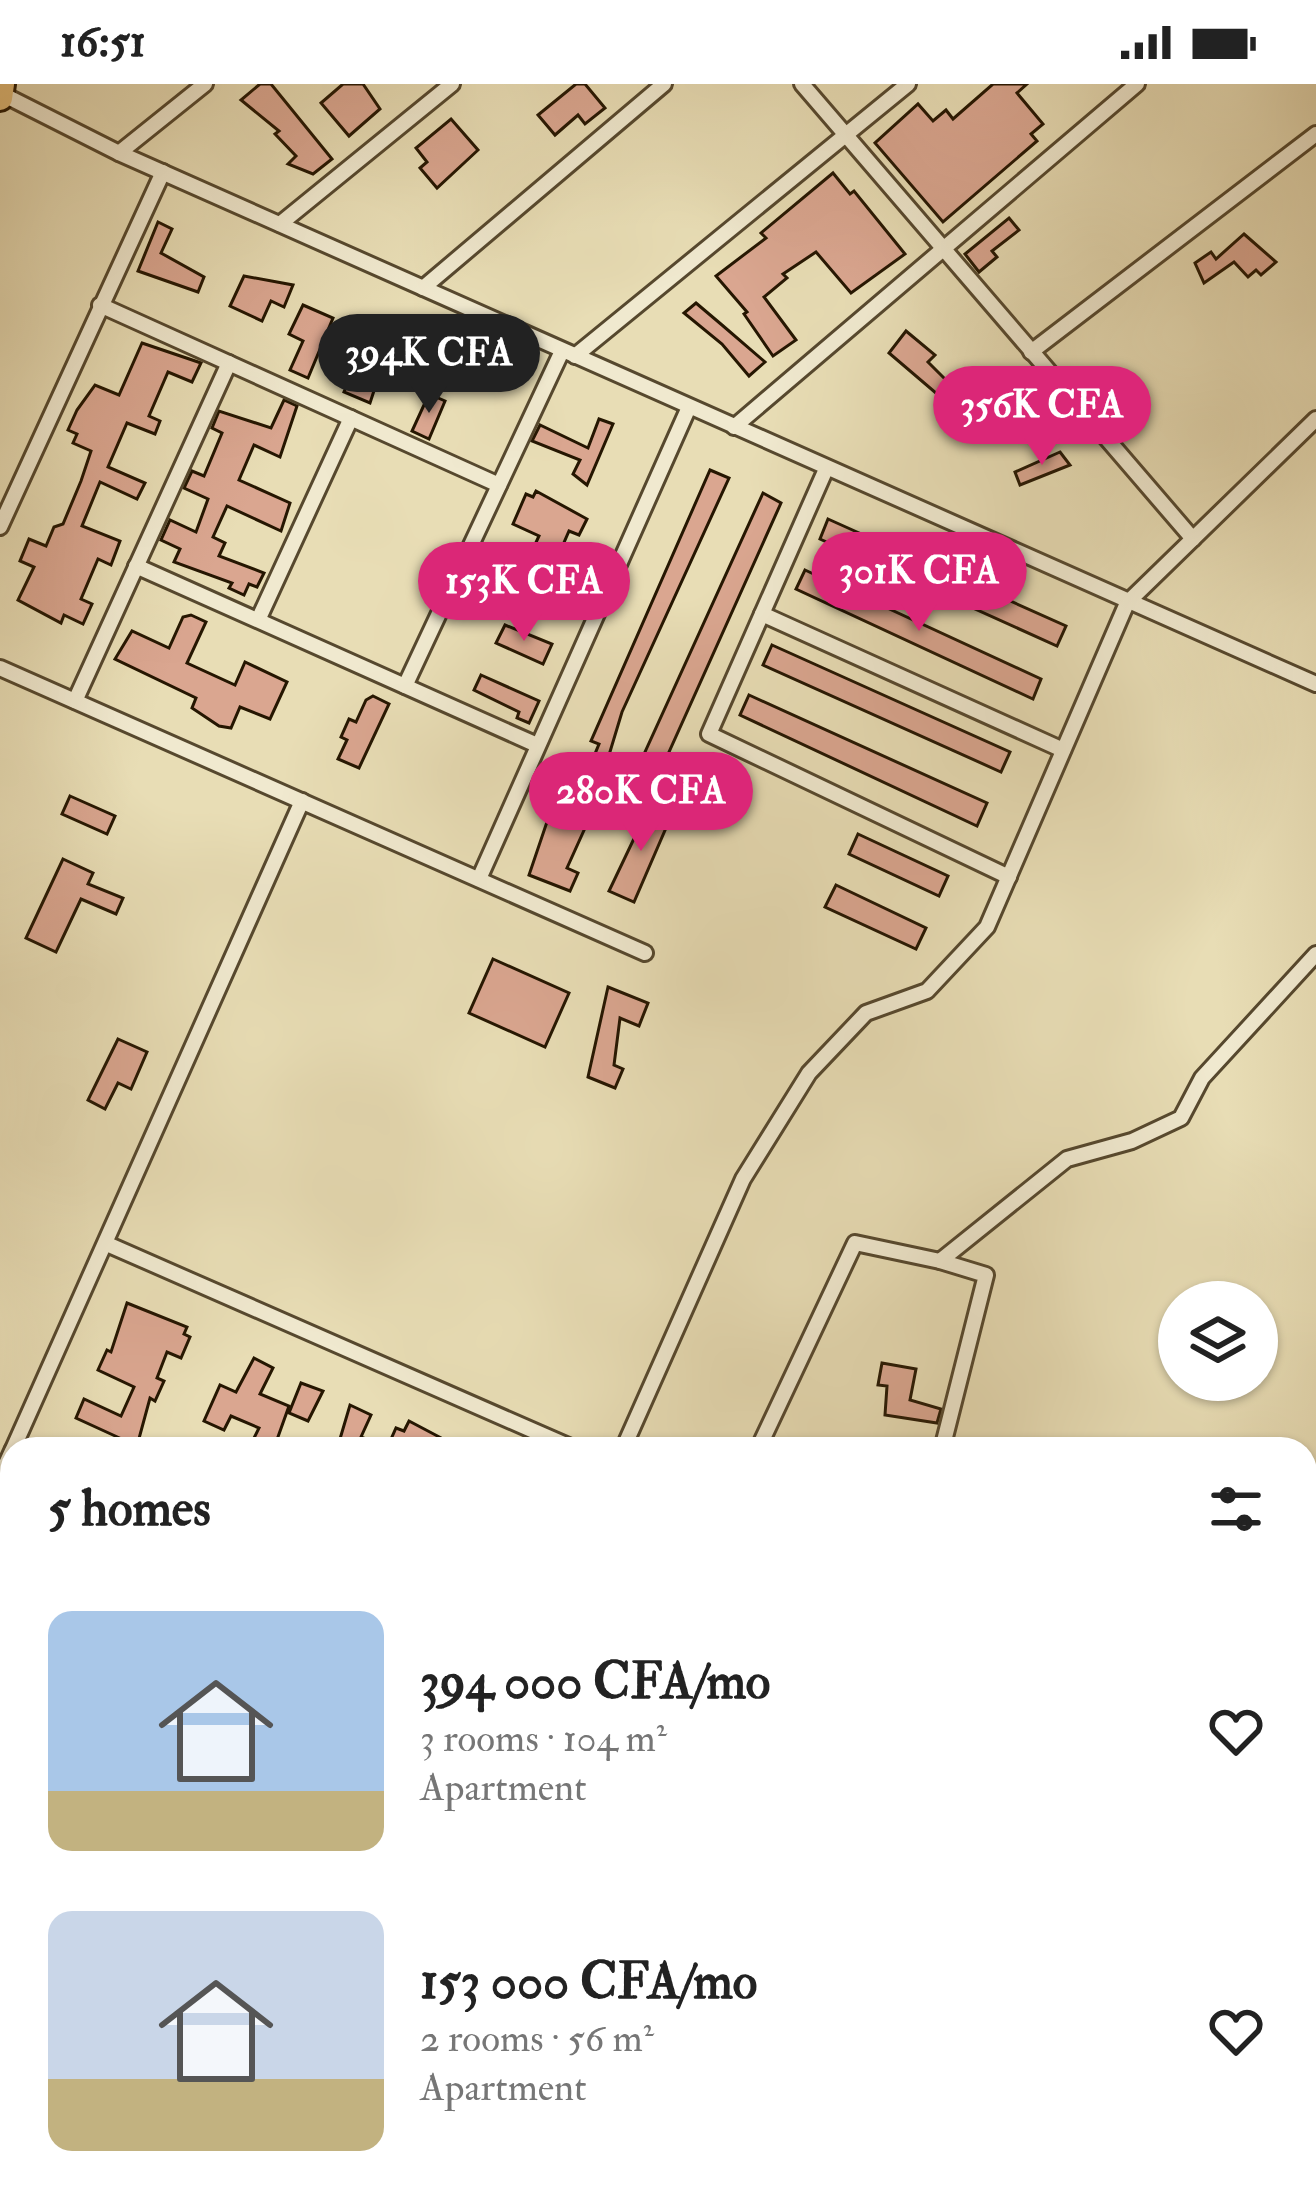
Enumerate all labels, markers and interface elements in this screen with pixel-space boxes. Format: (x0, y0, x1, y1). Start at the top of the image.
text: 16:51 (60, 14, 146, 70)
pin: 394K CFA (305, 314, 553, 416)
text: 394K CFA (345, 328, 513, 377)
pin: 356K CFA (918, 366, 1166, 468)
text: 356K CFA (960, 380, 1124, 429)
pin: 301K CFA (795, 532, 1043, 634)
pin: 153K CFA (400, 542, 648, 644)
text: 301K CFA (839, 546, 999, 595)
text: 153K CFA (445, 556, 603, 605)
pin: 280K CFA (517, 752, 765, 854)
text: 280K CFA (556, 766, 726, 815)
map controls (1158, 1281, 1278, 1401)
button: layers (1158, 1281, 1278, 1401)
icon: filters (1203, 1476, 1269, 1542)
text: 5 homes (48, 1477, 211, 1541)
text: 394 000 CFA/mo (420, 1650, 770, 1714)
icon: home (144, 1659, 288, 1803)
icon: heart (1203, 1698, 1269, 1764)
text: 3 rooms · 104 m² (420, 1714, 667, 1763)
text: Apartment (420, 1763, 587, 1812)
text: 153 000 CFA/mo (420, 1950, 757, 2014)
icon: home (144, 1959, 288, 2103)
icon: heart (1203, 1998, 1269, 2064)
text: 2 rooms · 56 m² (420, 2014, 654, 2063)
text: Apartment (420, 2063, 587, 2112)

